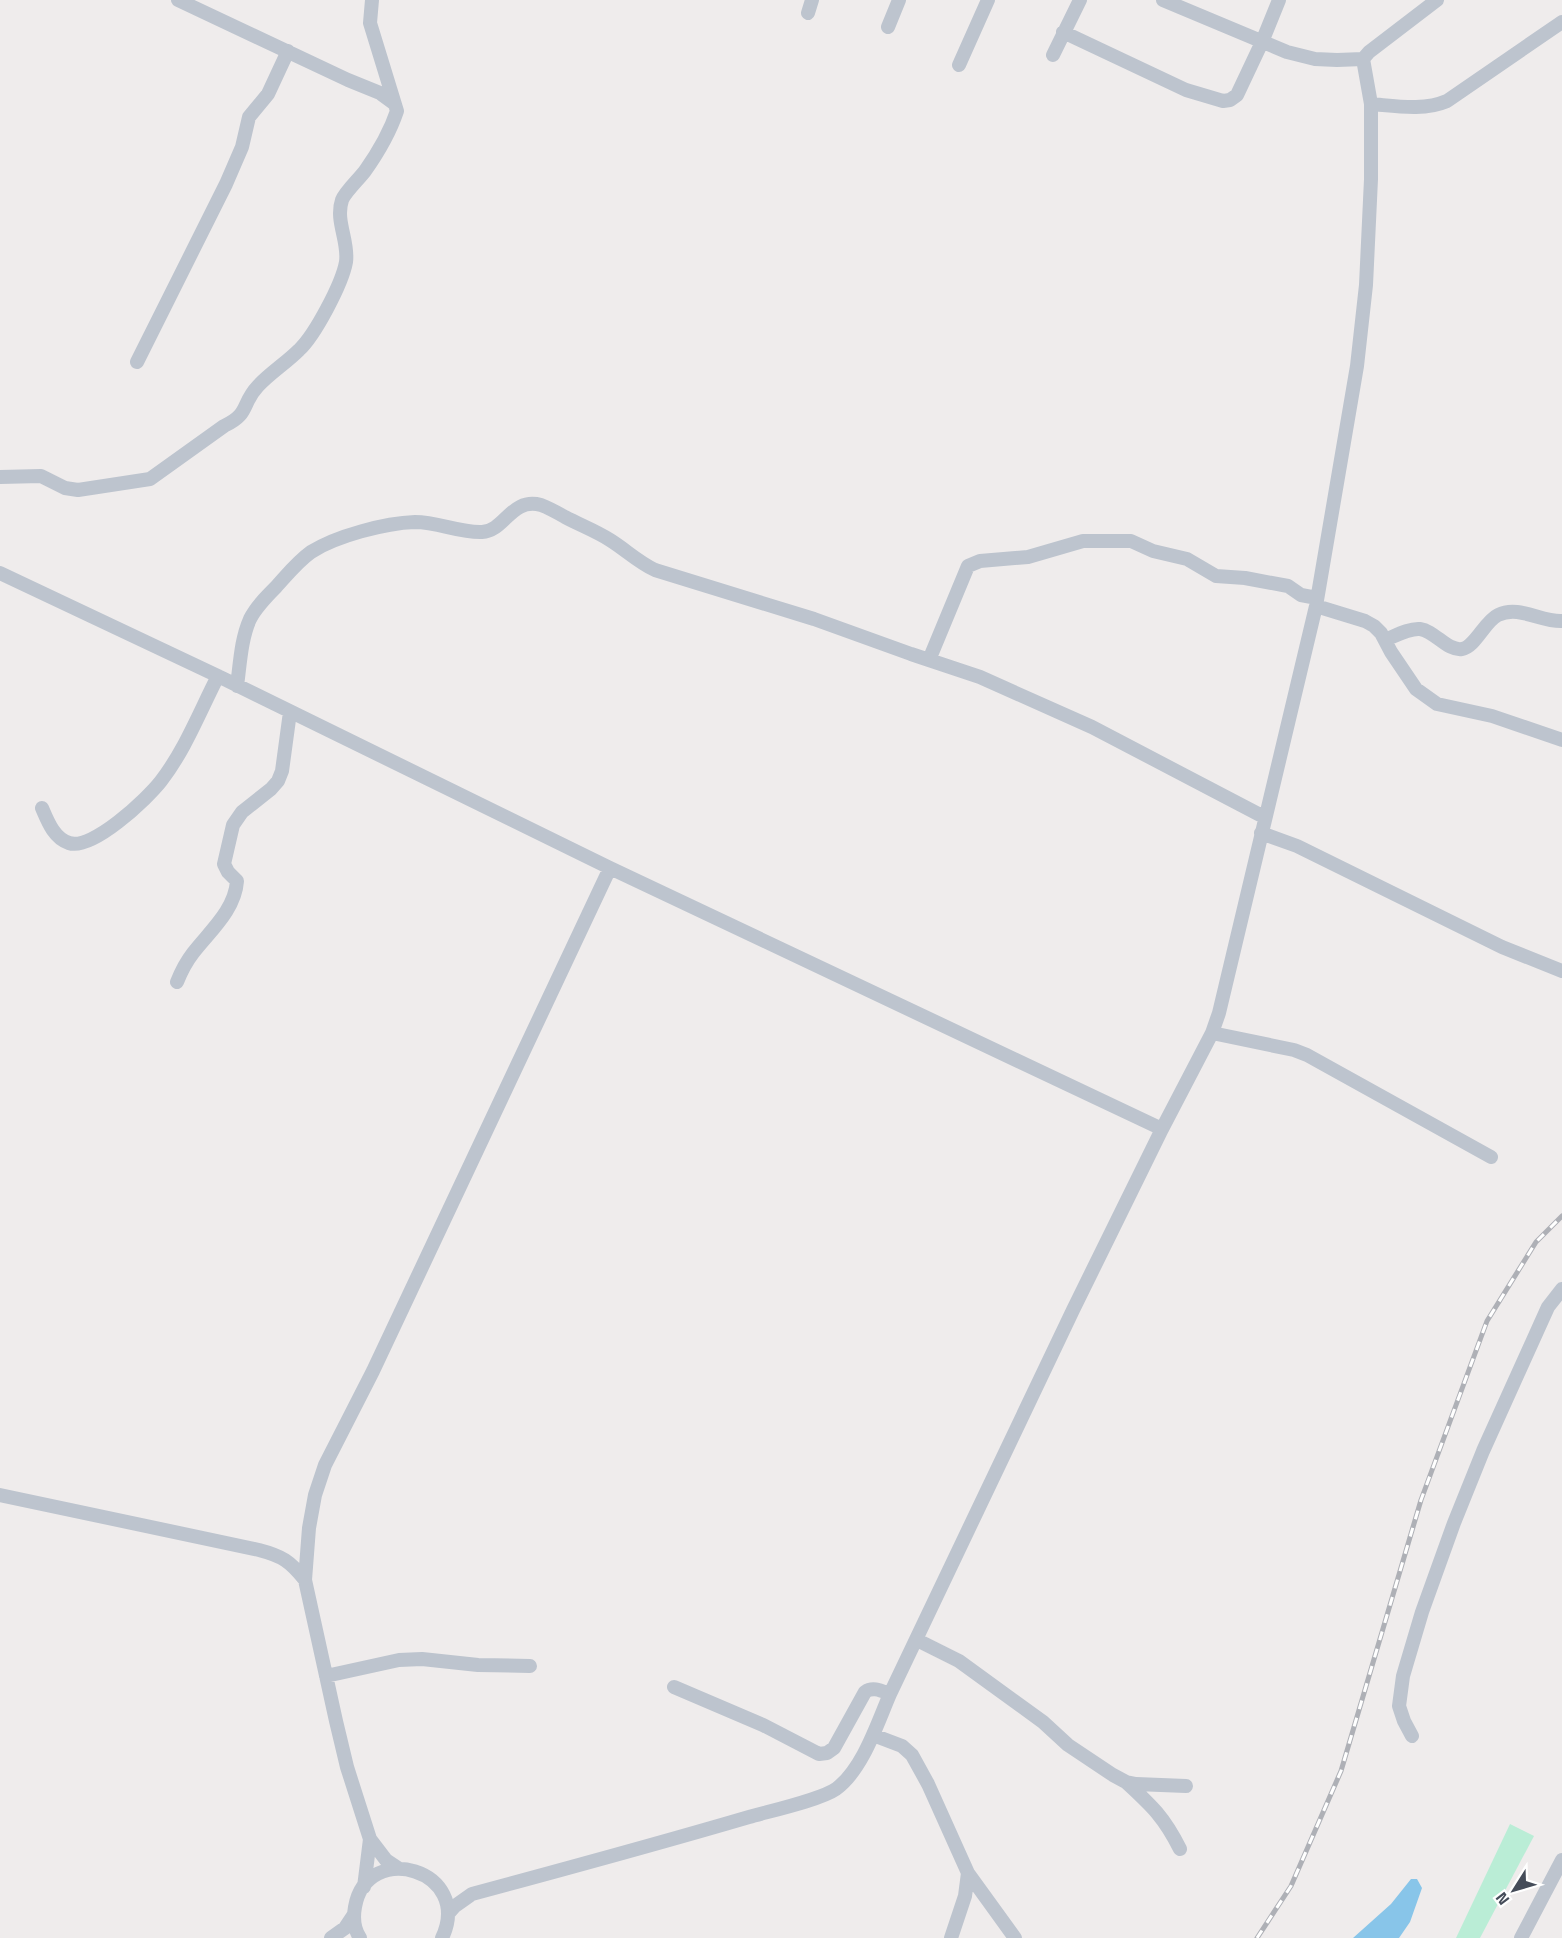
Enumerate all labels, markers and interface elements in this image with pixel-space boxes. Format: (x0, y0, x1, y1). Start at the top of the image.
north arrow (1484, 1860, 1544, 1920)
text: N (1489, 1887, 1515, 1911)

